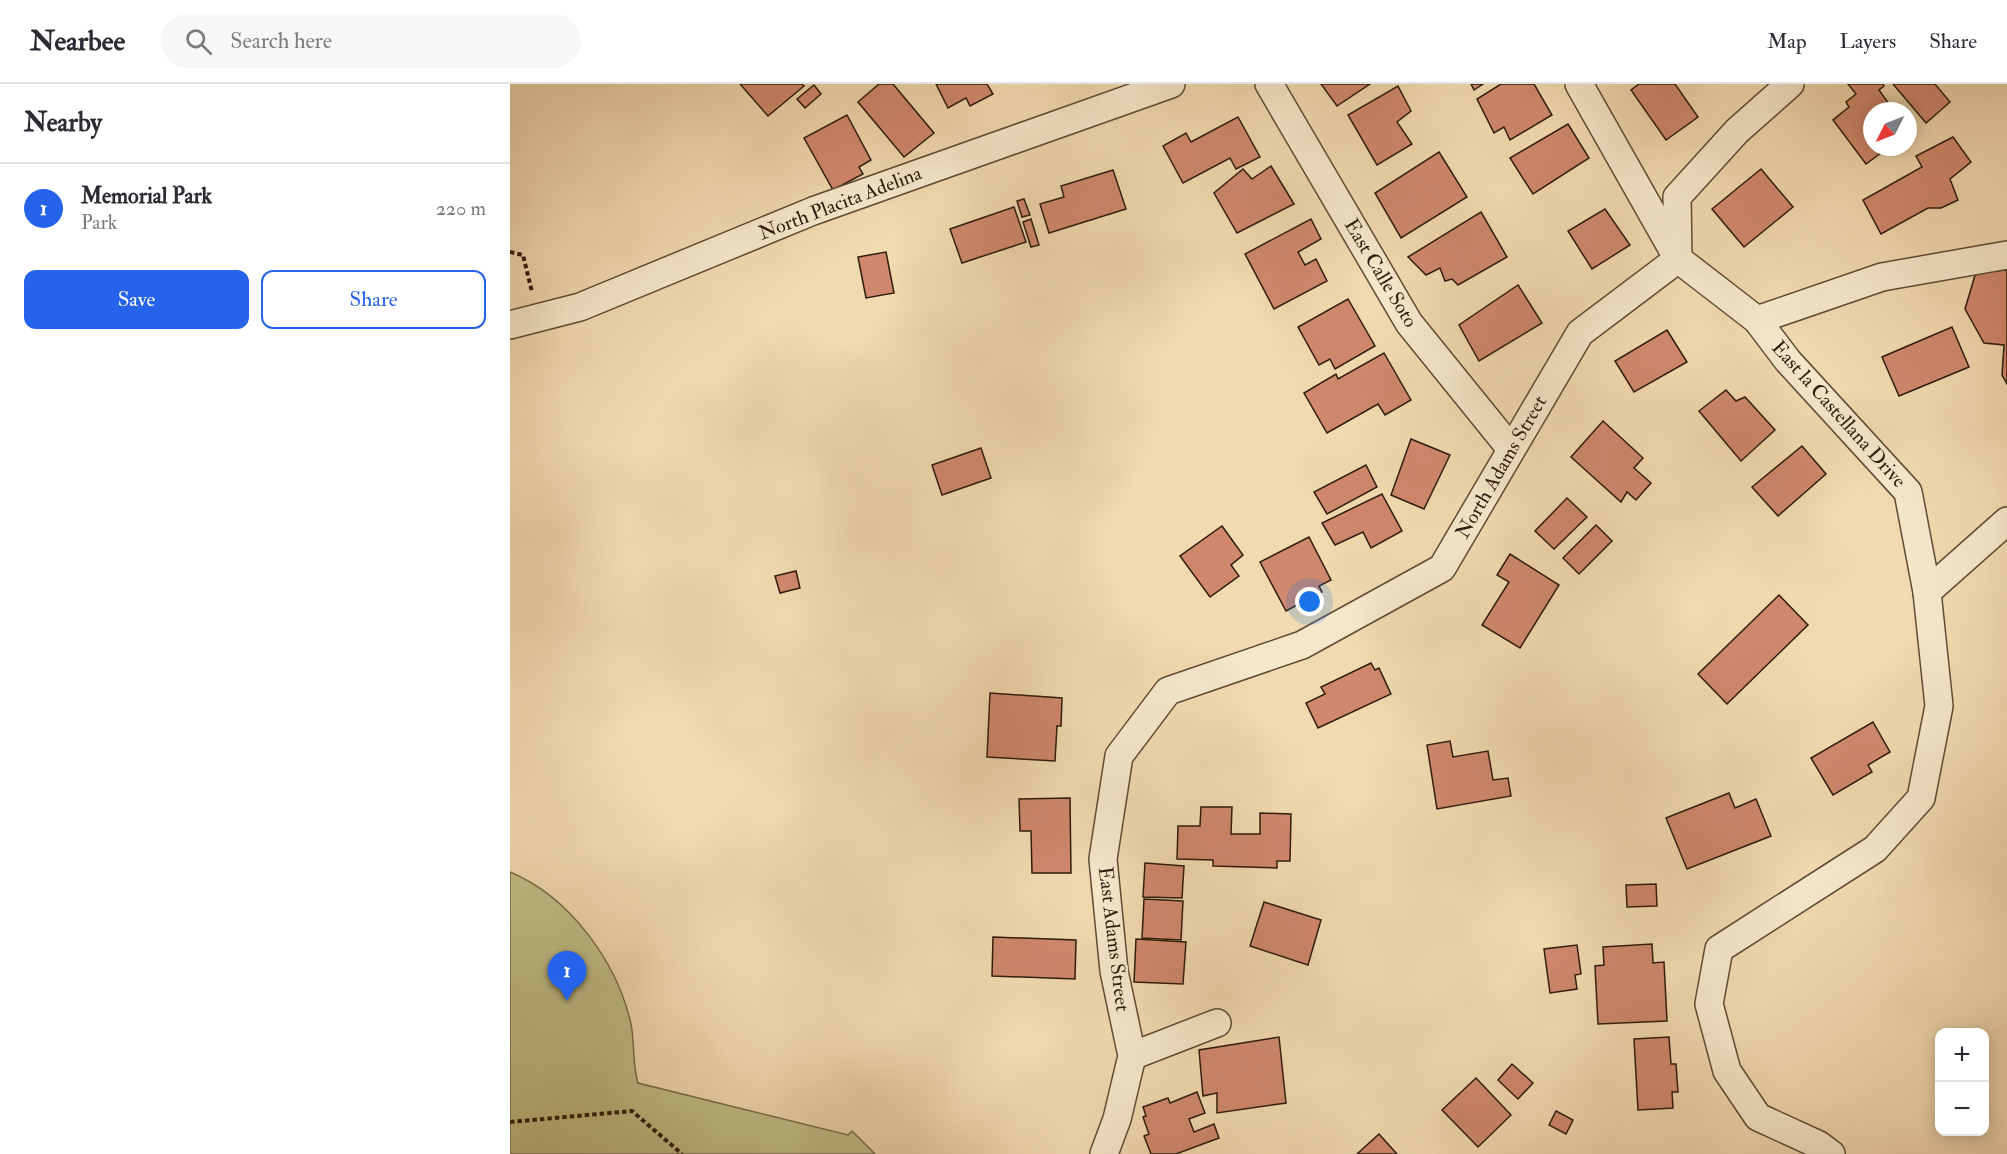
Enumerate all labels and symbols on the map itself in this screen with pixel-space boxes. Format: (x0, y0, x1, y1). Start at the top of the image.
north arrow (1863, 102, 1917, 156)
street label: North Placita Adelina (755, 160, 926, 246)
street label: East Calle Soto (1339, 214, 1423, 332)
street label: East la Castellana Drive (1766, 335, 1912, 493)
street label: North Adams Street (1450, 390, 1552, 543)
your location (1295, 587, 1324, 616)
street label: East Adams Street (1093, 865, 1135, 1013)
pin: 1 (548, 952, 586, 1001)

